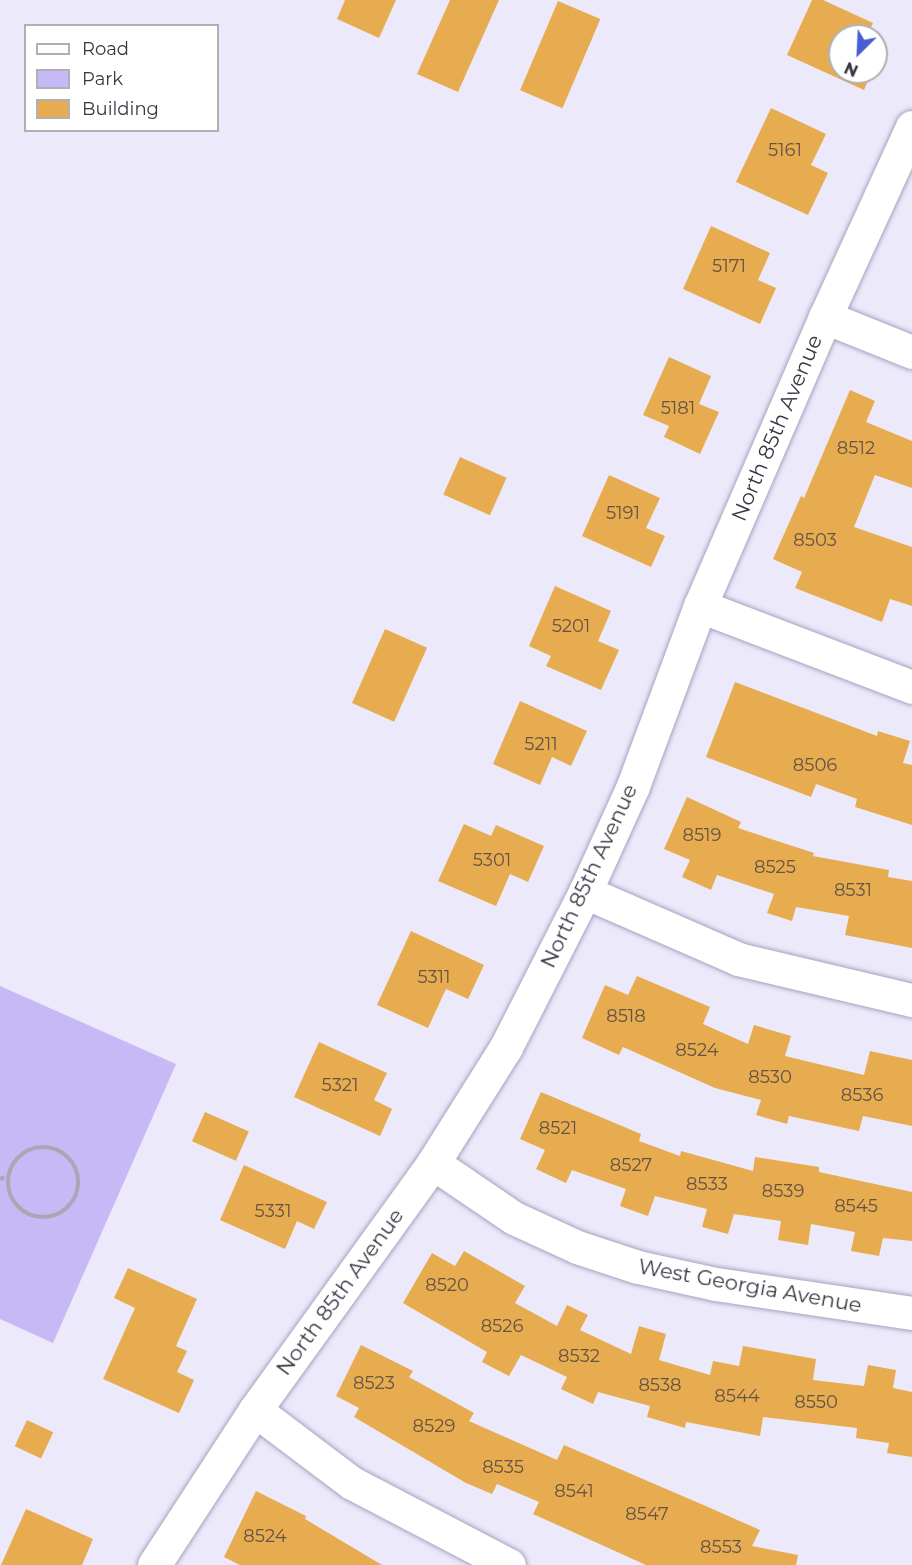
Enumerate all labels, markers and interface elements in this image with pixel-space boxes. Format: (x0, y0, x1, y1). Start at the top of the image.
legend (24, 24, 219, 132)
north arrow (828, 24, 888, 84)
text: Road (82, 38, 129, 60)
text: N (842, 58, 861, 80)
text: Park (82, 68, 123, 90)
text: Building (82, 98, 159, 120)
house number: 5161 (768, 139, 802, 161)
house number: 5171 (712, 255, 746, 277)
street label: North 85th Avenue (726, 331, 828, 525)
house number: 5181 (661, 397, 695, 419)
house number: 8512 (837, 437, 875, 459)
house number: 5191 (606, 502, 640, 524)
house number: 8503 (793, 529, 837, 551)
house number: 5201 (552, 615, 590, 637)
house number: 5211 (524, 733, 558, 755)
house number: 8506 (793, 754, 837, 776)
street label: North 85th Avenue (535, 780, 643, 972)
house number: 8519 (682, 824, 722, 846)
house number: 5301 (473, 849, 511, 871)
house number: 8525 (754, 856, 796, 878)
house number: 8531 (834, 879, 872, 901)
house number: 5311 (417, 966, 451, 988)
house number: 8518 (606, 1005, 646, 1027)
house number: 8524 (675, 1039, 719, 1061)
house number: 8530 (748, 1066, 792, 1088)
house number: 5321 (322, 1074, 358, 1096)
house number: 8536 (841, 1084, 883, 1106)
house number: 8521 (539, 1117, 577, 1139)
house number: 8527 (610, 1154, 652, 1176)
house number: 8533 (686, 1173, 728, 1195)
house number: 8539 (762, 1180, 804, 1202)
house number: 8545 (834, 1195, 878, 1217)
house number: 5331 (255, 1200, 291, 1222)
street label: North 85th Avenue (271, 1204, 409, 1380)
street label: West Georgia Avenue (636, 1254, 864, 1318)
house number: 8520 (425, 1274, 469, 1296)
house number: 8526 (481, 1315, 523, 1337)
house number: 8532 (558, 1345, 600, 1367)
house number: 8523 (353, 1372, 395, 1394)
house number: 8538 (638, 1374, 682, 1396)
house number: 8544 (714, 1385, 760, 1407)
house number: 8550 (794, 1391, 838, 1413)
house number: 8529 (413, 1415, 455, 1437)
house number: 8535 (482, 1456, 524, 1478)
house number: 8541 (554, 1480, 594, 1502)
house number: 8547 (625, 1503, 669, 1525)
house number: 8524 (243, 1525, 287, 1547)
house number: 8553 (700, 1536, 742, 1558)

